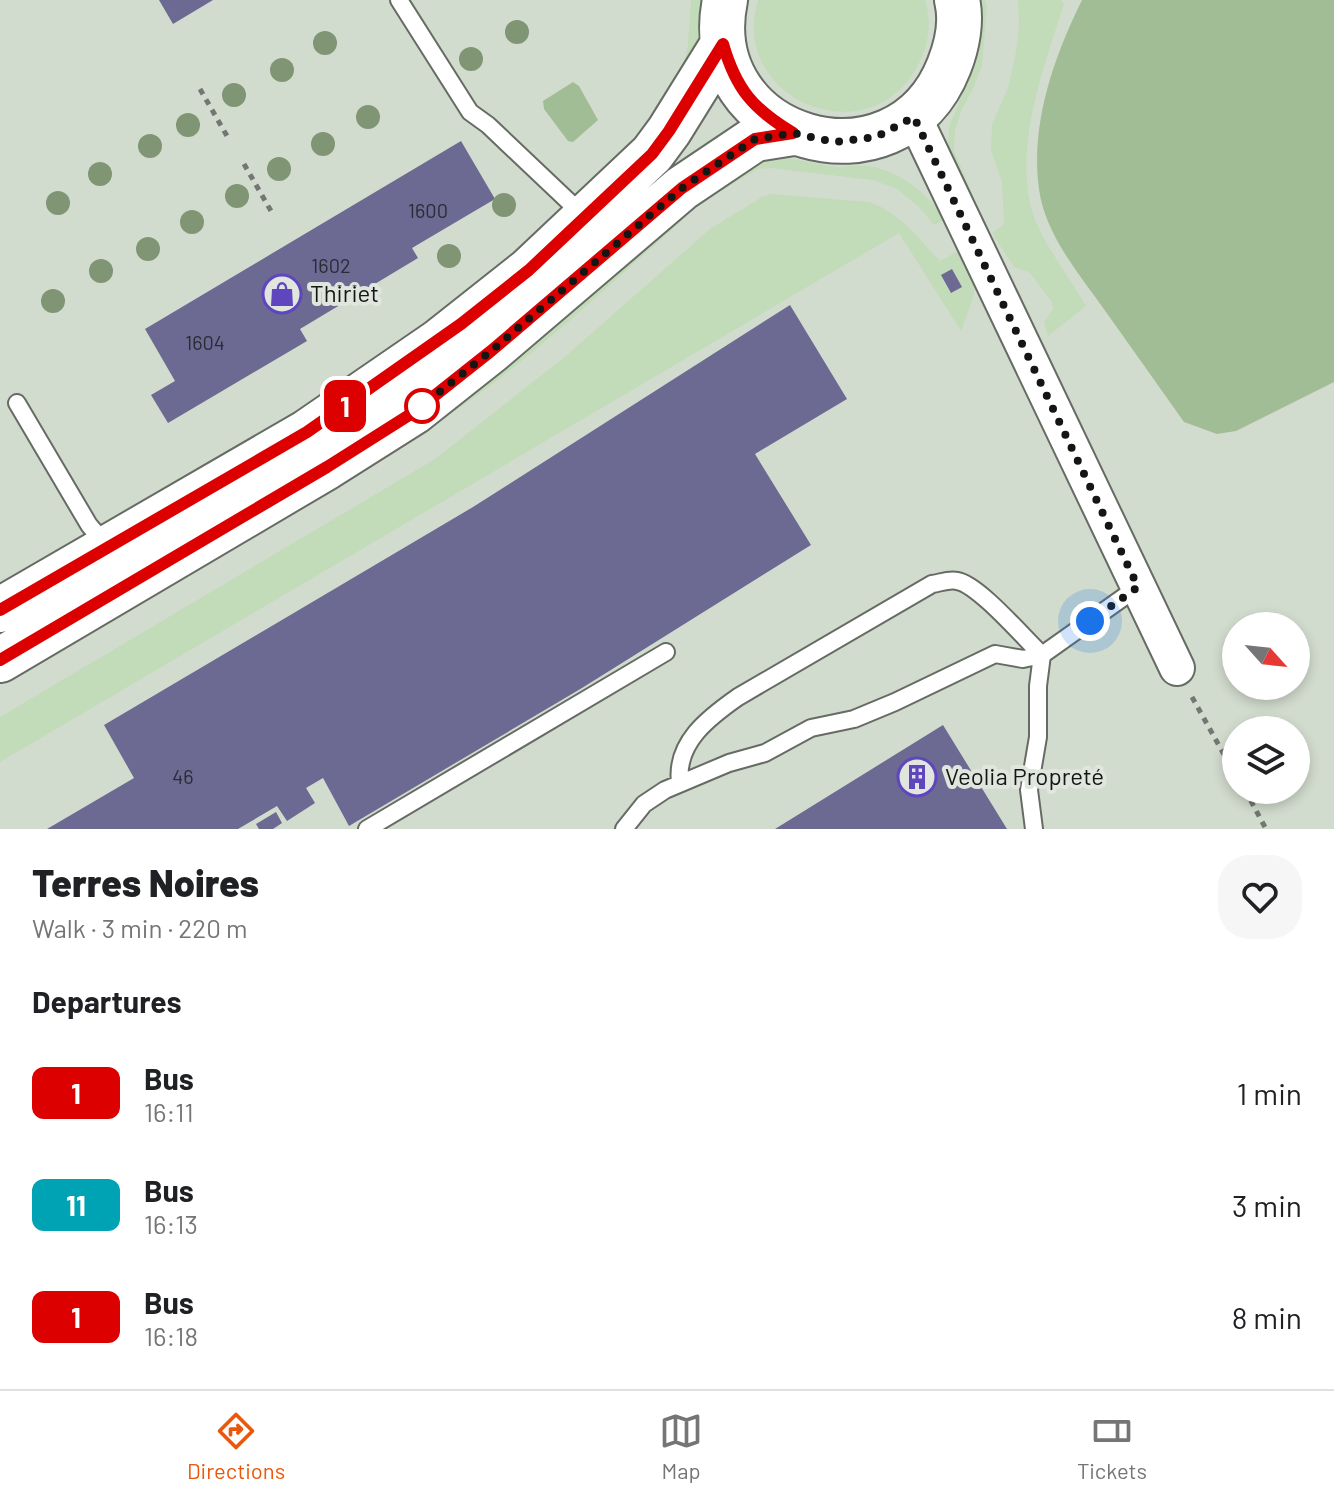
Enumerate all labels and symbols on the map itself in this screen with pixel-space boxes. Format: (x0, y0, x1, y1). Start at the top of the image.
house number: 1600 (408, 198, 448, 222)
house number: 1602 (311, 253, 351, 277)
shop icon: Thiriet (261, 273, 303, 315)
place label: Thiriet (310, 278, 379, 307)
house number: 1604 (185, 330, 225, 354)
line badge: 1 (319, 380, 371, 432)
unlabelled marker (405, 389, 439, 423)
your location (1070, 601, 1110, 641)
north arrow (1222, 612, 1310, 700)
building icon: Veolia Propreté (896, 756, 938, 798)
place label: Veolia Propreté (945, 761, 1104, 790)
house number: 46 (172, 764, 194, 788)

